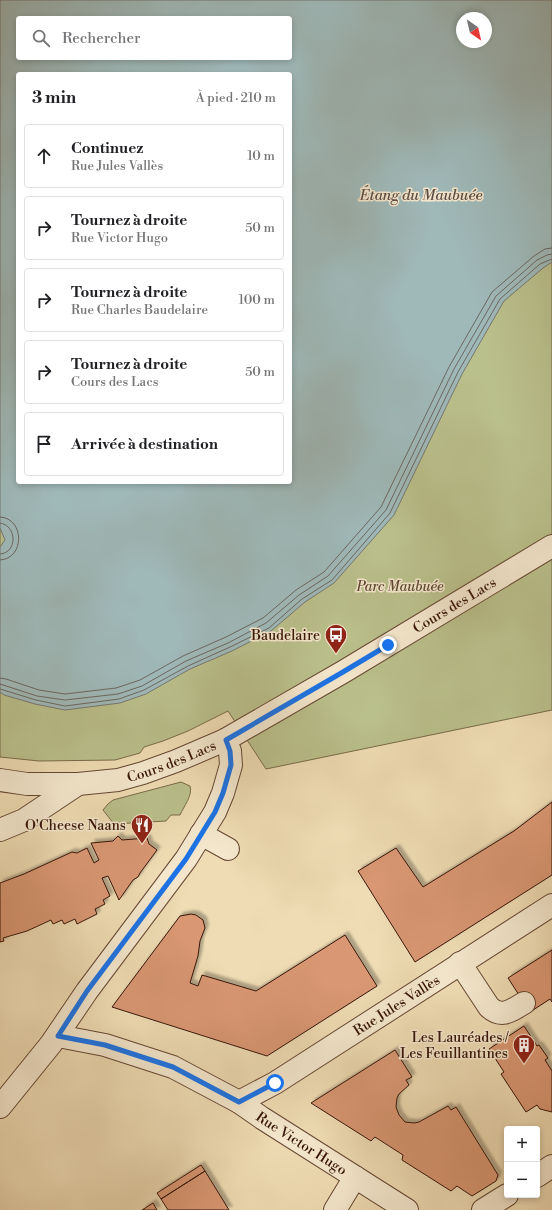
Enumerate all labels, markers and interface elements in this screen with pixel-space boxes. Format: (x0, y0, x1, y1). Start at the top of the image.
north arrow (456, 12, 492, 48)
search box (16, 16, 292, 60)
icon: search (30, 27, 52, 49)
text: Rechercher (62, 29, 141, 48)
text: 3 min (32, 87, 76, 109)
text: À pied · 210 m (196, 90, 276, 106)
text: Continuez (71, 139, 143, 158)
icon: ahead (33, 145, 55, 167)
text: 10 m (247, 148, 275, 164)
text: Rue Jules Vallès (71, 158, 163, 174)
water label: Étang du Maubuée (359, 185, 482, 205)
text: Tournez à droite (71, 211, 187, 230)
icon: right (33, 217, 55, 239)
text: 50 m (245, 220, 275, 236)
text: Rue Victor Hugo (71, 230, 168, 246)
text: Tournez à droite (71, 283, 187, 302)
icon: right (33, 289, 55, 311)
text: 100 m (239, 292, 275, 308)
text: Rue Charles Baudelaire (71, 302, 208, 318)
text: Tournez à droite (71, 355, 187, 374)
icon: right (33, 361, 55, 383)
text: 50 m (245, 364, 275, 380)
text: Cours des Lacs (71, 374, 158, 390)
icon: arrive (33, 433, 55, 455)
text: Arrivée à destination (71, 435, 218, 454)
street label: Cours des Lacs (410, 574, 500, 638)
park label: Parc Maubuée (355, 578, 444, 596)
bus stop icon: Baudelaire (323, 622, 349, 655)
place label: Baudelaire (250, 627, 320, 645)
route end (379, 636, 397, 654)
street label: Cours des Lacs (125, 737, 219, 787)
restaurant icon: O'Cheese Naans (129, 812, 155, 845)
place label: O'Cheese Naans (25, 817, 126, 835)
street label: Rue Jules Vallès (350, 971, 444, 1040)
place label: Les Lauréades / Les Feuillantines (400, 1029, 509, 1063)
building icon: Les Lauréades / Les Feuillantines (511, 1032, 537, 1065)
route start (266, 1074, 284, 1092)
street label: Rue Victor Hugo (252, 1108, 350, 1180)
map controls (504, 1126, 540, 1198)
button: + (504, 1126, 540, 1162)
button: − (504, 1162, 540, 1198)

